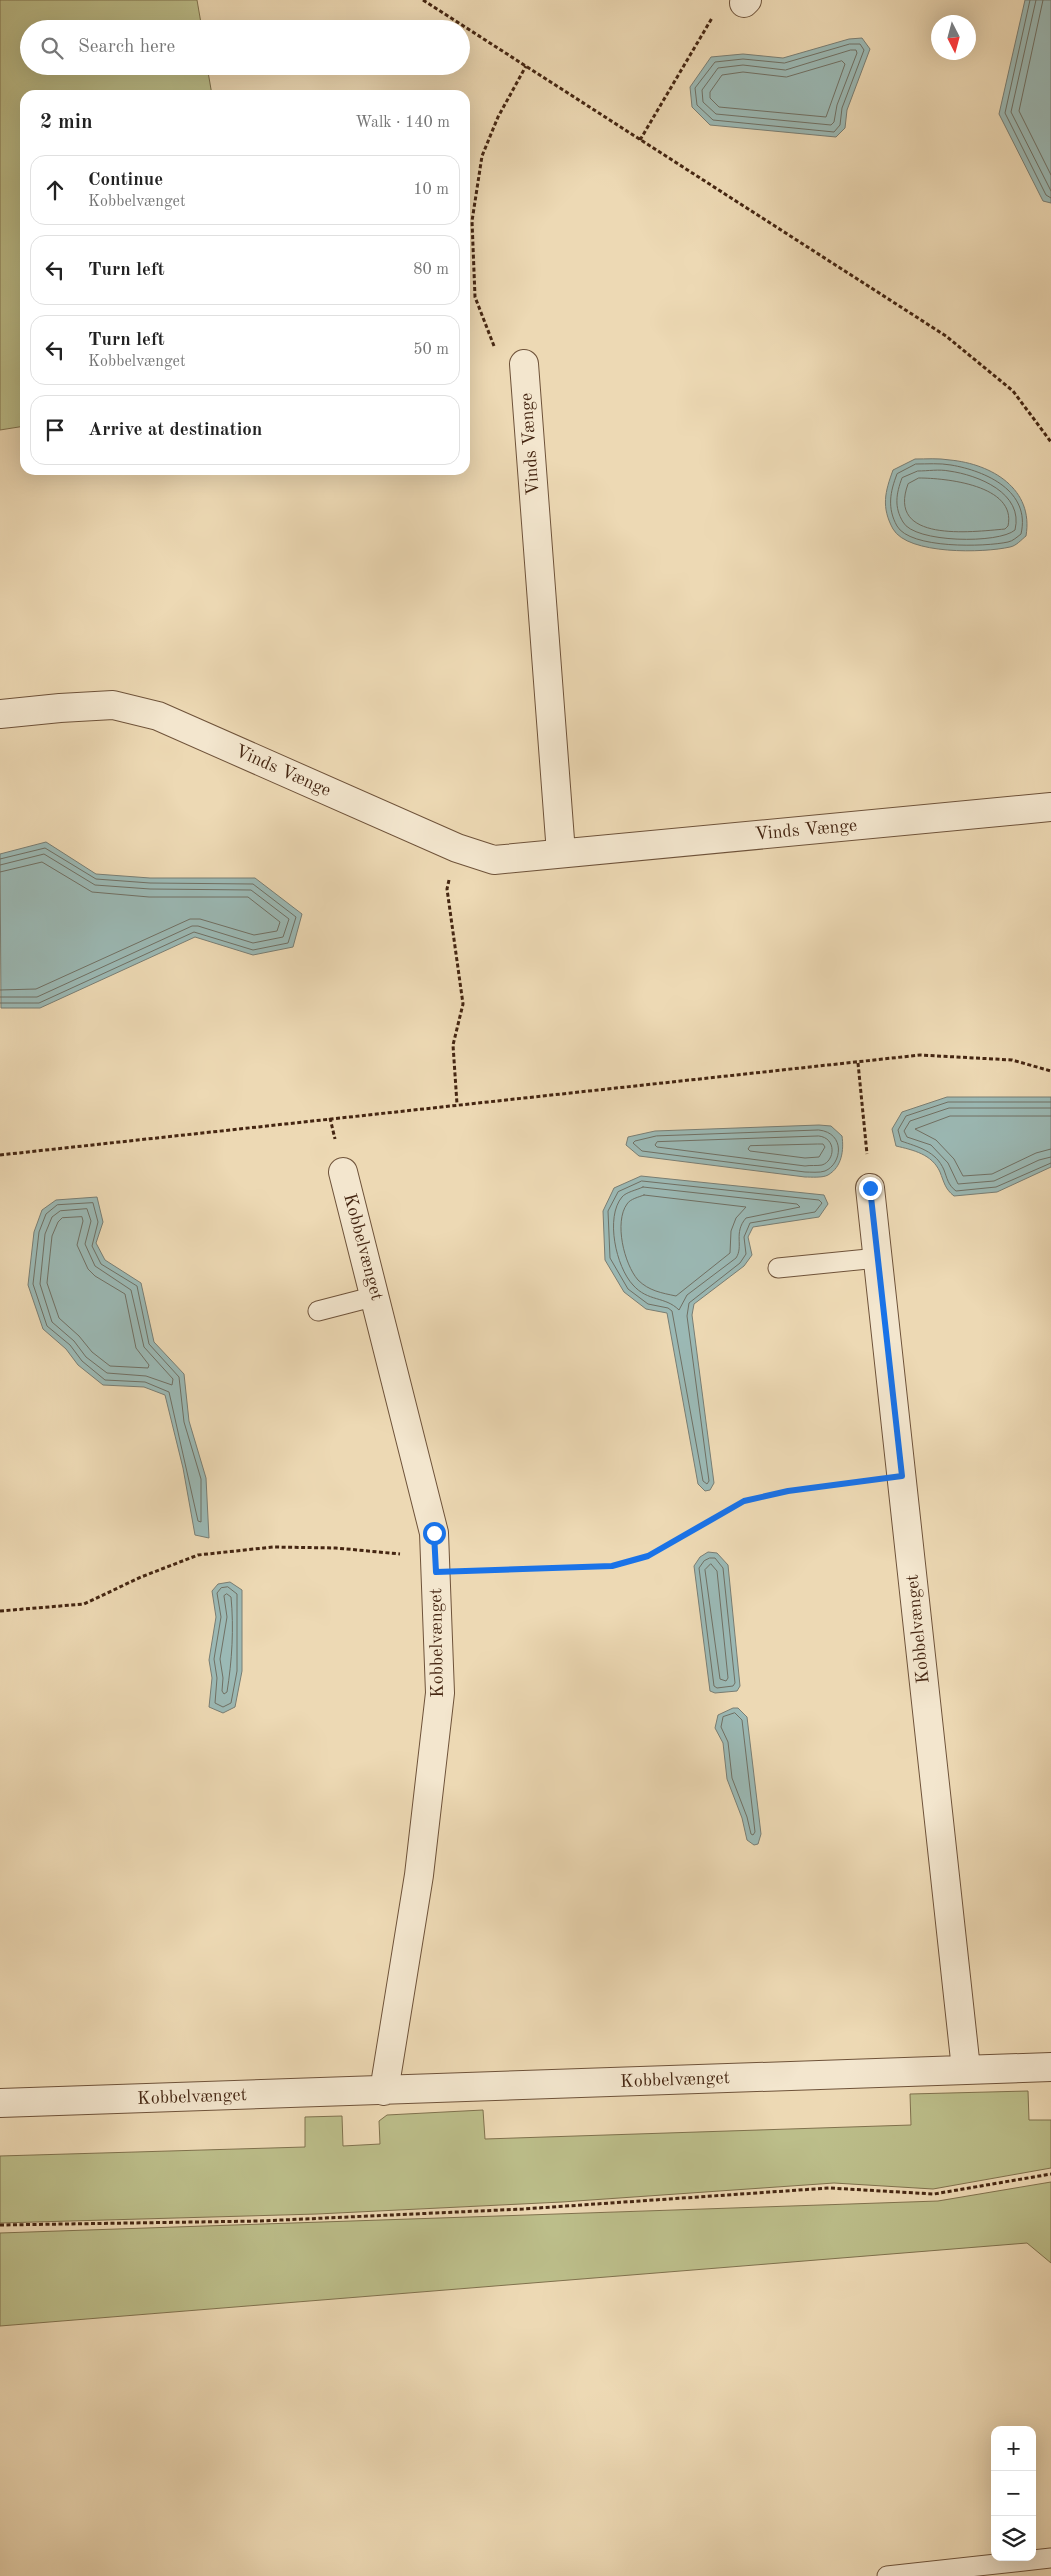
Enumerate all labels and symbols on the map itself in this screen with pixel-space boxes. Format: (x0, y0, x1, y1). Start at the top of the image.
north arrow (931, 15, 976, 60)
street label: Vinds Vænge (517, 392, 543, 496)
street label: Vinds Vænge (232, 742, 334, 800)
street label: Vinds Vænge (754, 817, 858, 843)
route end (859, 1177, 882, 1200)
street label: Kobbelvænget (340, 1192, 386, 1302)
route start (423, 1522, 446, 1545)
street label: Kobbelvænget (903, 1574, 933, 1684)
street label: Kobbelvænget (427, 1588, 447, 1698)
street label: Kobbelvænget (620, 2069, 730, 2091)
street label: Kobbelvænget (137, 2086, 247, 2108)

